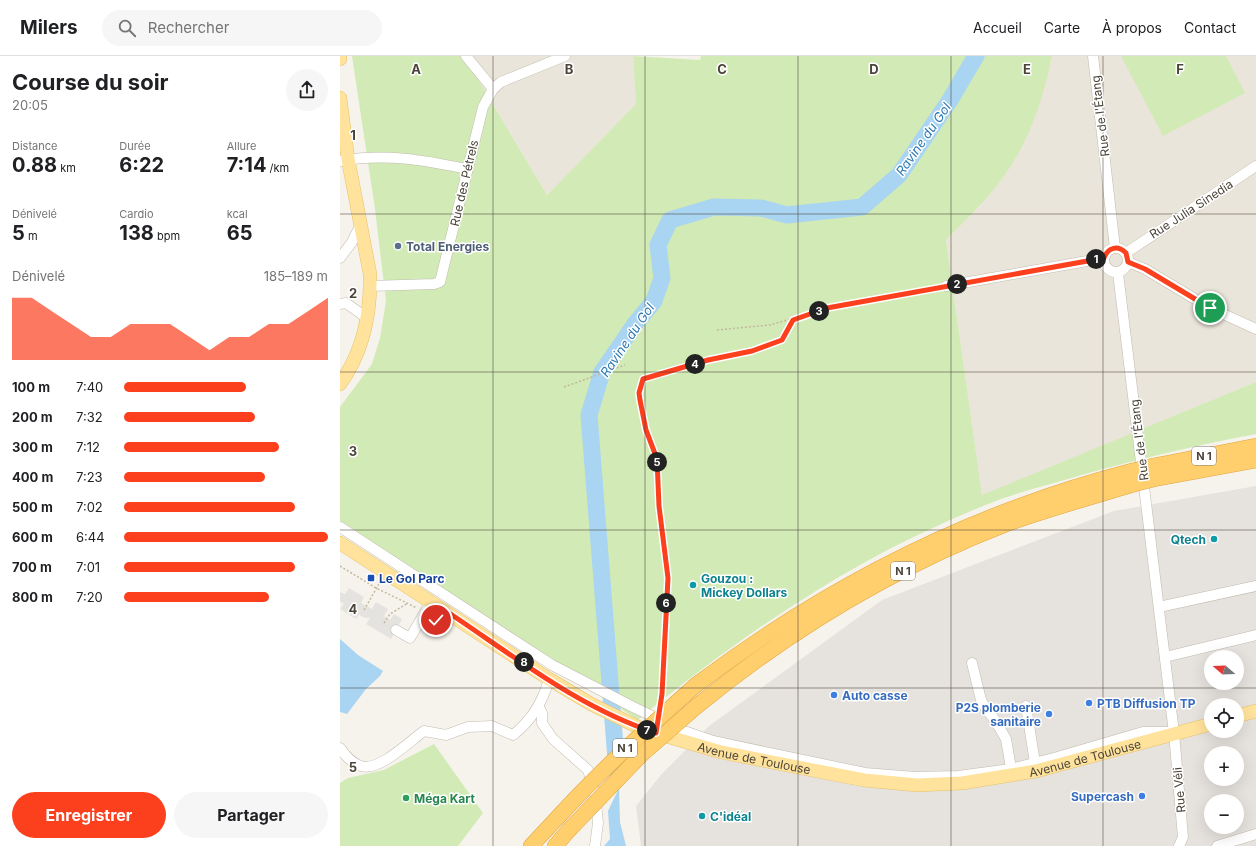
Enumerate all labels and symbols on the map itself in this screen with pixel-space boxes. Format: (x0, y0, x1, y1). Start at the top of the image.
text: A (411, 61, 421, 77)
text: B (565, 61, 574, 77)
text: C (717, 61, 727, 77)
text: D (869, 61, 879, 77)
text: E (1023, 61, 1031, 77)
text: F (1176, 61, 1184, 77)
street label: Rue de l'Étang (1088, 74, 1112, 158)
water label: Ravine du Gol (892, 99, 954, 178)
text: 1 (350, 127, 356, 143)
street label: Rue des Pétrels (447, 138, 481, 228)
street label: Rue Julia Sinedia (1146, 176, 1236, 242)
place label: Total Energies (406, 239, 489, 254)
marker: Total Energies (393, 241, 403, 251)
pin: 1 (1086, 249, 1106, 269)
pin: 2 (947, 274, 967, 294)
text: 2 (349, 285, 357, 301)
pin (1193, 291, 1227, 325)
water label: Ravine du Gol (597, 300, 658, 380)
pin: 3 (809, 301, 829, 321)
pin: 4 (685, 354, 705, 374)
street label: Rue de l'Étang (1127, 398, 1151, 482)
text: 3 (349, 443, 357, 459)
road number: N 1 (1192, 447, 1216, 465)
pin: 5 (647, 452, 667, 472)
place label: Qtech (1171, 532, 1206, 547)
marker: Qtech (1209, 534, 1219, 544)
road number: N 1 (891, 562, 915, 580)
place label: Le Gol Parc (379, 571, 444, 586)
place label: Gouzou : Mickey Dollars (701, 571, 788, 600)
marker: Le Gol Parc (366, 573, 376, 583)
marker: Gouzou : Mickey Dollars (688, 580, 698, 590)
pin: 6 (656, 593, 676, 613)
text: 4 (349, 601, 358, 617)
pin (419, 603, 453, 637)
north arrow (1204, 650, 1244, 690)
pin: 8 (514, 652, 534, 672)
place label: Auto casse (842, 688, 908, 703)
marker: Auto casse (829, 690, 839, 700)
place label: PTB Diffusion TP (1097, 696, 1196, 711)
marker: PTB Diffusion TP (1084, 698, 1094, 708)
place label: P2S plomberie sanitaire (956, 700, 1041, 729)
marker: P2S plomberie sanitaire (1044, 709, 1054, 719)
pin: 7 (637, 720, 657, 740)
street label: Avenue de Toulouse (1028, 736, 1142, 779)
street label: Avenue de Toulouse (696, 738, 812, 777)
road number: N 1 (613, 739, 637, 757)
text: 5 (349, 759, 357, 775)
street label: Rue Véli (1170, 767, 1188, 813)
place label: Supercash (1071, 789, 1134, 804)
place label: Méga Kart (414, 791, 475, 806)
marker: Supercash (1137, 791, 1147, 801)
marker: Méga Kart (401, 793, 411, 803)
place label: C'idéal (710, 809, 751, 824)
marker: C'idéal (697, 811, 707, 821)

